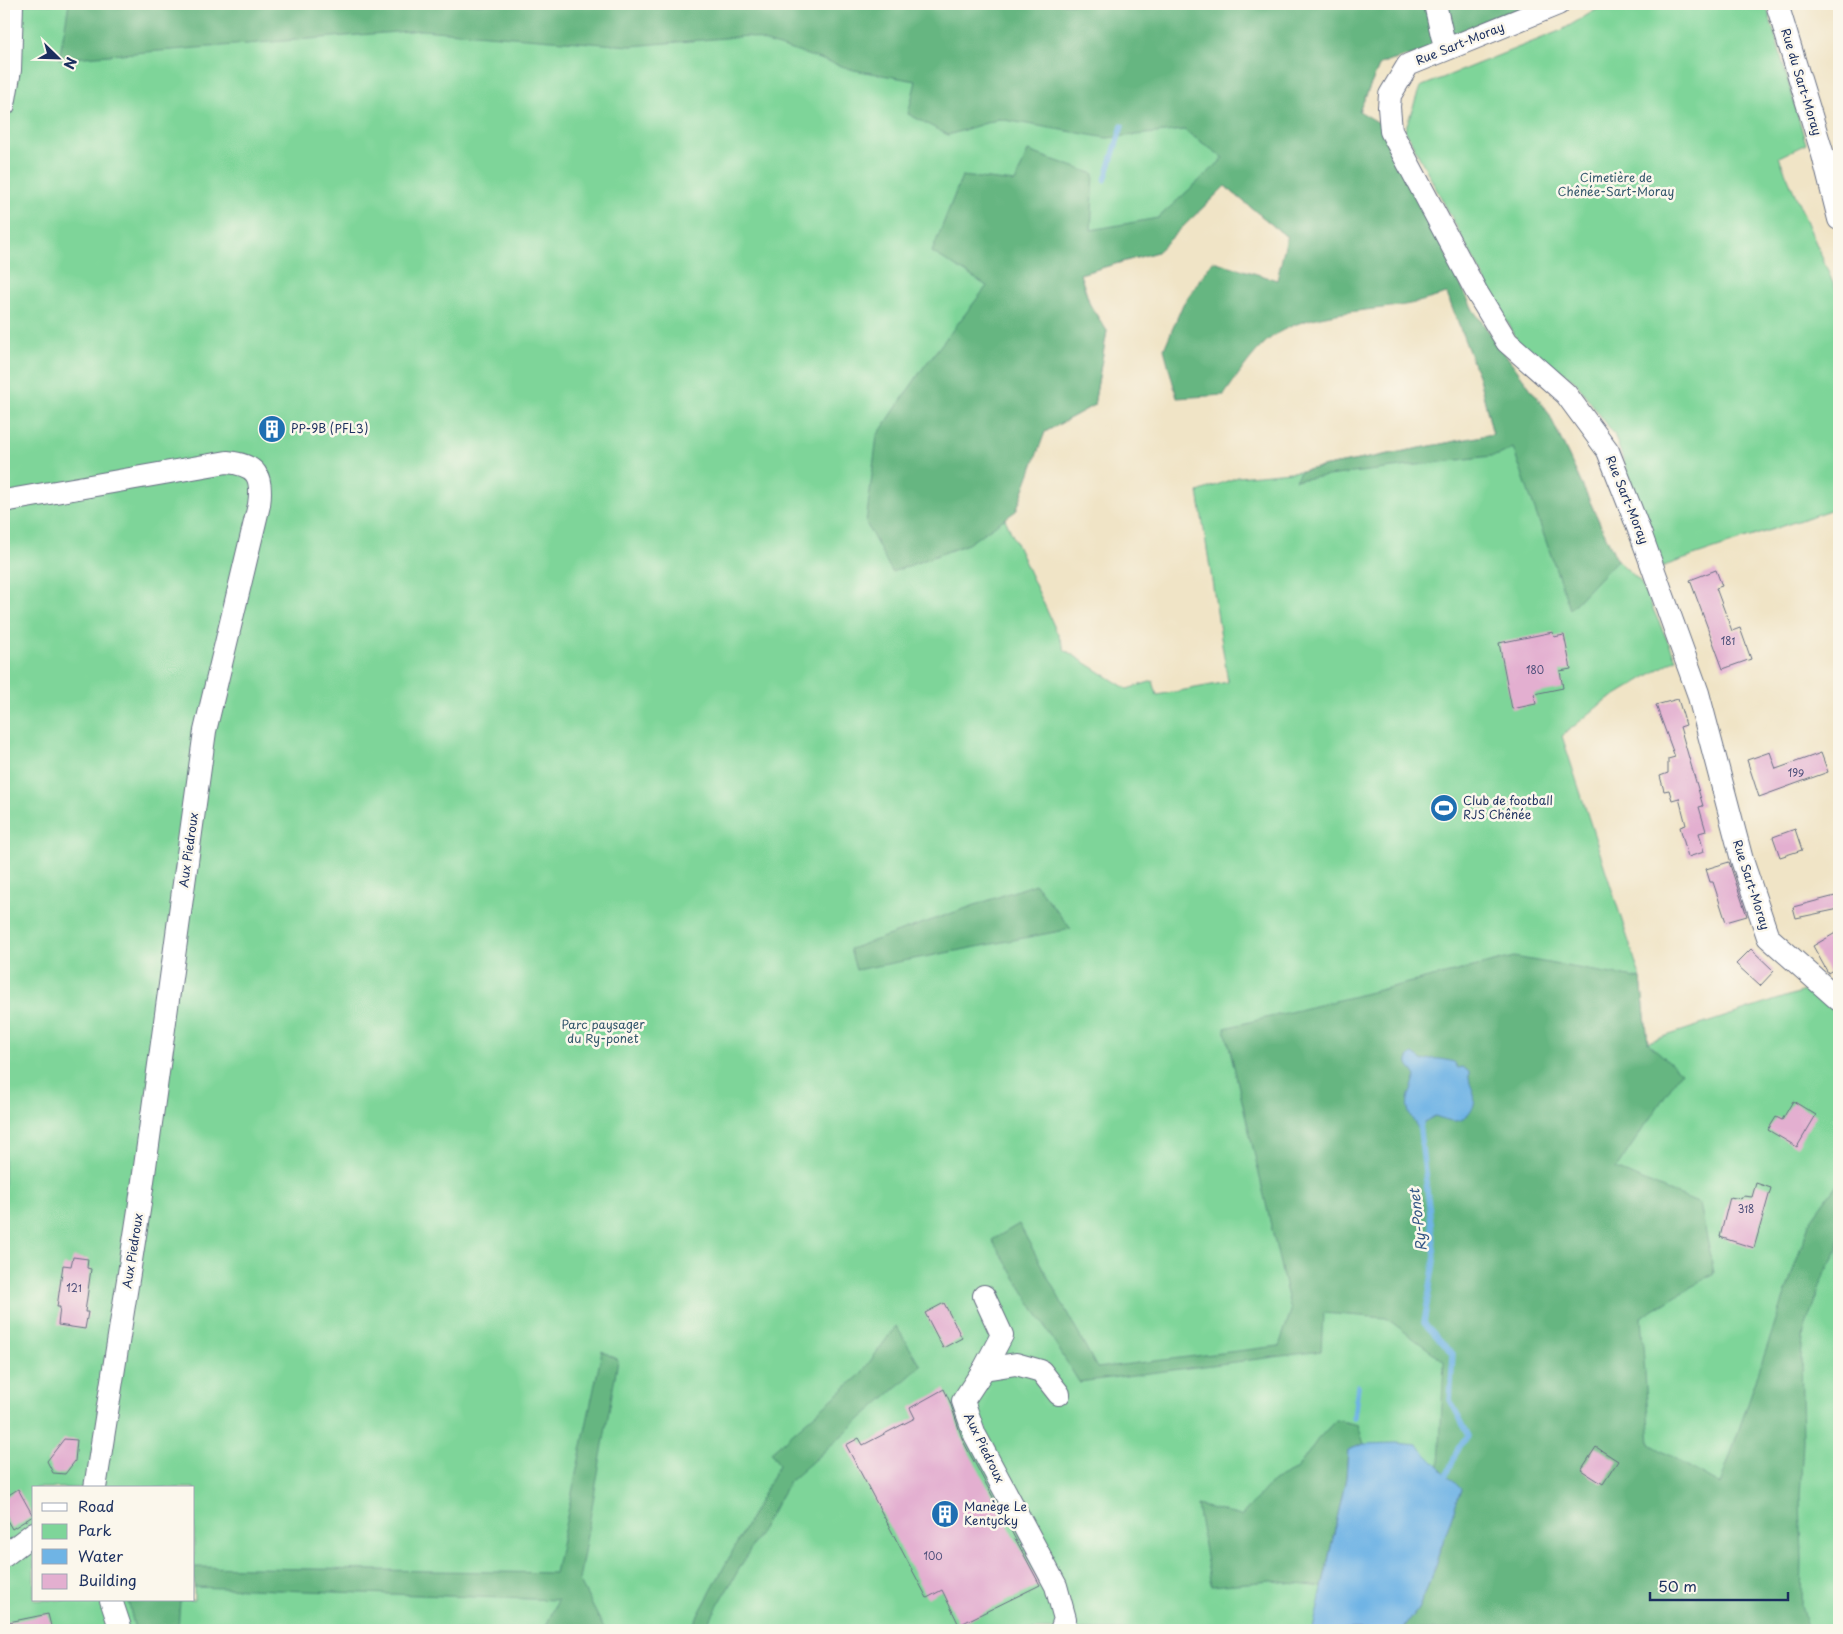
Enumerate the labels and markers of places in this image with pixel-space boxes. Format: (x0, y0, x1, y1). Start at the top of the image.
building icon: PP-9B (PFL3) (257, 414, 287, 444)
place label: PP-9B (PFL3) (291, 419, 368, 437)
place label: Club de football RJS Chênée (1463, 791, 1553, 823)
sports icon: Club de football RJS Chênée (1429, 793, 1459, 823)
place label: Manège Le Kentycky (964, 1497, 1027, 1529)
building icon: Manège Le Kentycky (930, 1499, 960, 1529)

